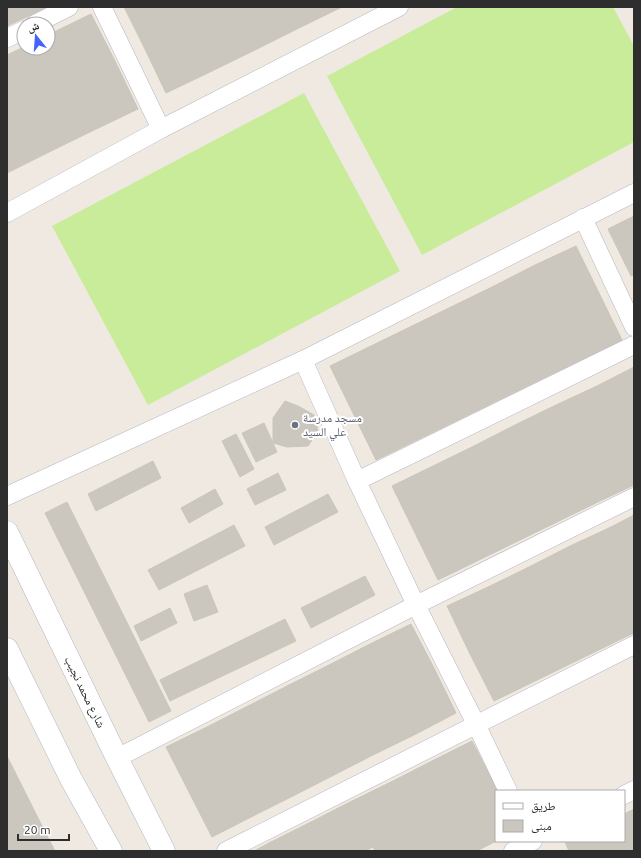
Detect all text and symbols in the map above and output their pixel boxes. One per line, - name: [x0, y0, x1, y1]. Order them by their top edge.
- north arrow: [16, 16, 56, 56]
- text: ش: [26, 19, 41, 36]
- place label: مسجد مدرسة علي السيد: [303, 411, 362, 442]
- marker: مسجد مدرسة علي السيد: [290, 420, 300, 430]
- street label: شارع محمد نجيب: [61, 654, 108, 731]
- legend: [495, 790, 625, 842]
- text: طريق: [531, 799, 556, 813]
- scale bar: [18, 816, 69, 842]
- text: مبنى: [531, 819, 552, 833]
- text: 20 m: [24, 823, 51, 836]

